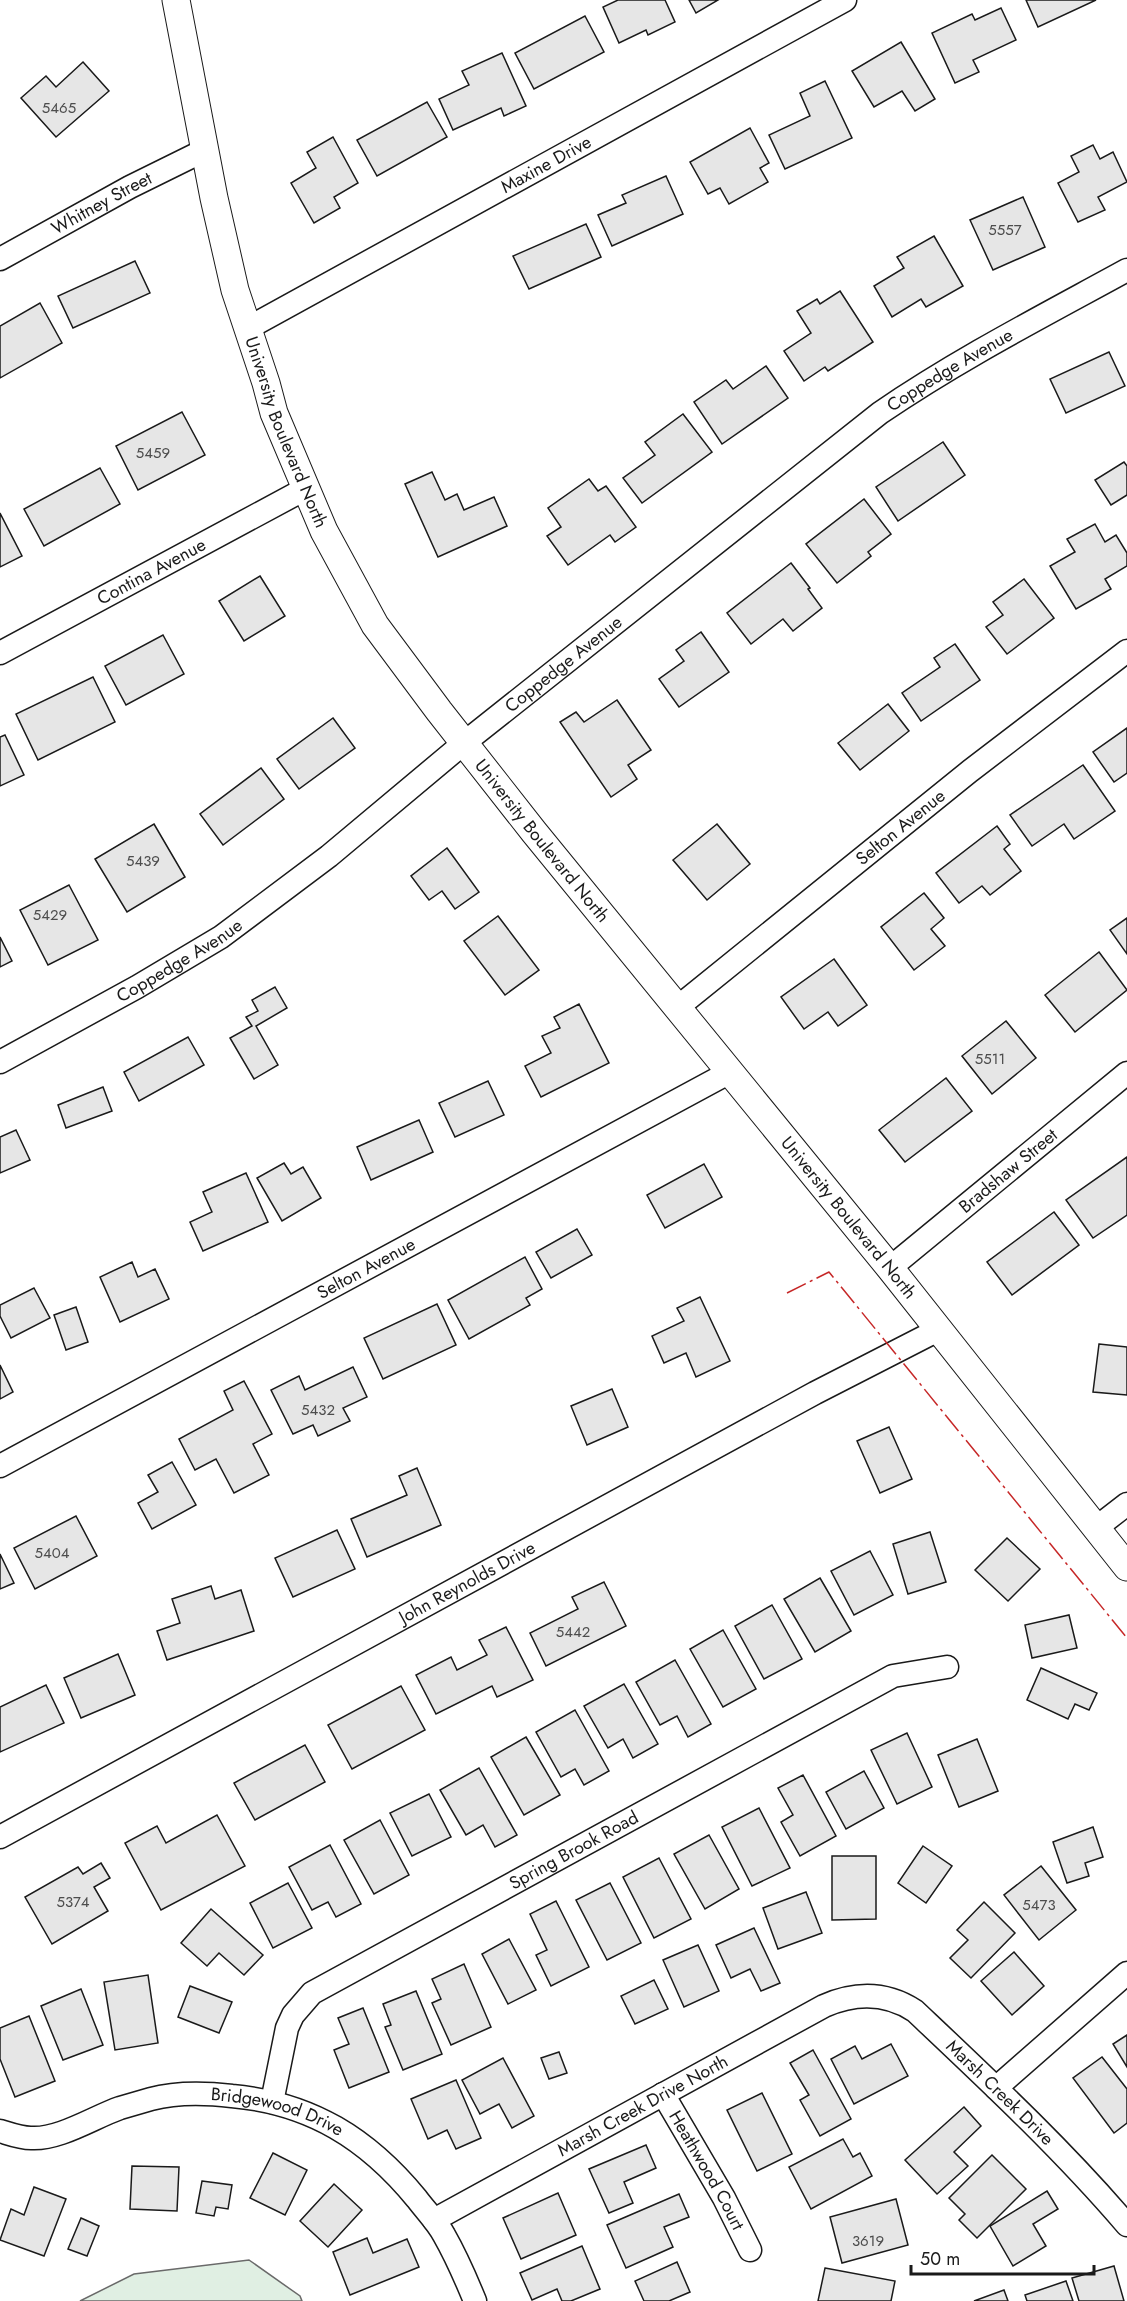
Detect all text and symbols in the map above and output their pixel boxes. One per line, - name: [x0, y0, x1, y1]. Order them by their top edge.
- house number: 5465: [42, 97, 76, 119]
- street label: Maxine Drive: [496, 129, 596, 200]
- street label: Whitney Street: [47, 165, 157, 241]
- house number: 5557: [988, 219, 1022, 241]
- street label: Coppedge Avenue: [881, 322, 1018, 418]
- street label: University Boulevard North: [238, 333, 334, 532]
- house number: 5459: [136, 442, 170, 464]
- street label: Contina Avenue: [92, 532, 211, 611]
- street label: Coppedge Avenue: [499, 609, 628, 719]
- street label: University Boulevard North: [468, 753, 616, 928]
- street label: Selton Avenue: [850, 783, 951, 871]
- house number: 5439: [126, 850, 160, 872]
- house number: 5429: [33, 904, 67, 926]
- street label: Coppedge Avenue: [112, 912, 248, 1009]
- house number: 5511: [975, 1048, 1005, 1070]
- street label: Bradshaw Street: [953, 1122, 1064, 1219]
- street label: University Boulevard North: [775, 1131, 923, 1305]
- street label: Selton Avenue: [312, 1231, 420, 1306]
- house number: 5432: [301, 1399, 335, 1421]
- street label: John Reynolds Drive: [392, 1535, 540, 1631]
- house number: 5404: [35, 1542, 70, 1564]
- house number: 5442: [556, 1621, 590, 1643]
- street label: Spring Brook Road: [504, 1804, 643, 1896]
- house number: 5374: [56, 1891, 90, 1913]
- house number: 5473: [1022, 1894, 1056, 1916]
- street label: Marsh Creek Drive: [940, 2034, 1060, 2151]
- street label: Marsh Creek Drive North: [553, 2048, 733, 2163]
- street label: Bridgewood Drive: [210, 2081, 349, 2142]
- street label: Heathwood Court: [662, 2106, 751, 2235]
- house number: 3619: [852, 2230, 884, 2252]
- scale bar: [911, 2238, 1094, 2276]
- text: 50 m: [920, 2246, 960, 2272]

